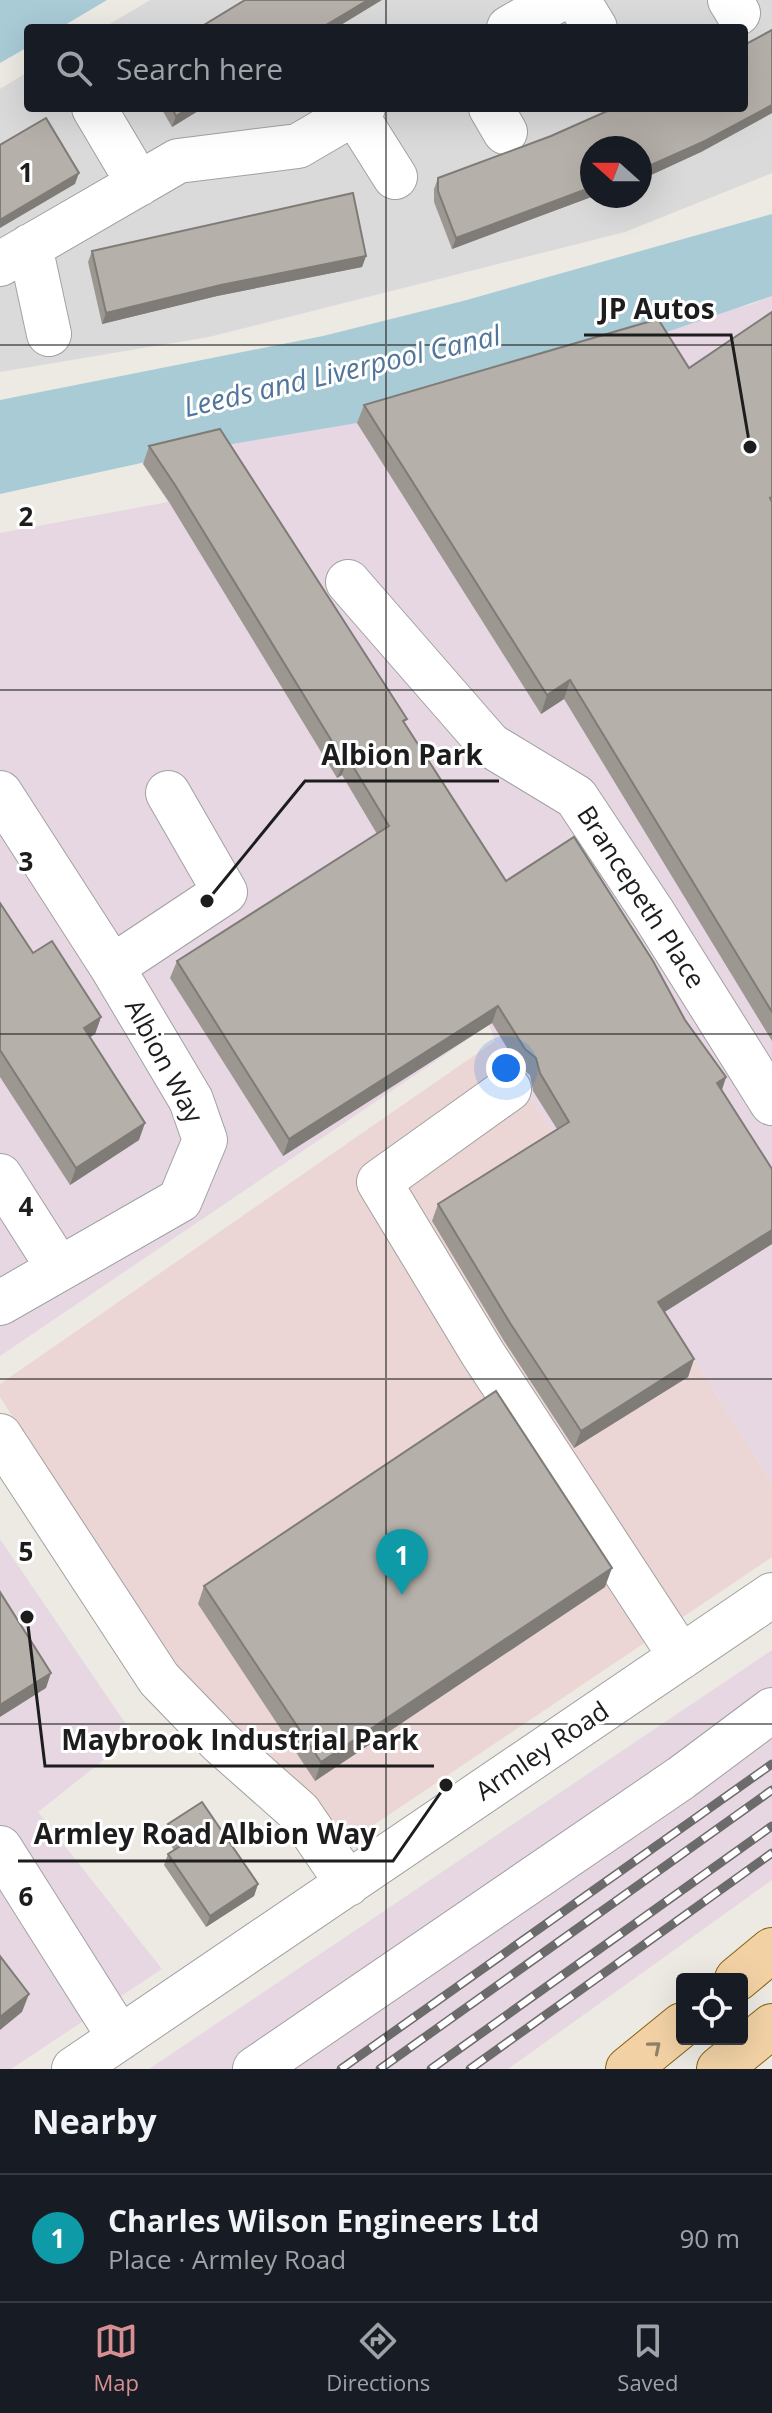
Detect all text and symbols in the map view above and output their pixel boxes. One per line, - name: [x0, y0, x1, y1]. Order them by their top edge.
- search box: [24, 24, 748, 112]
- icon: search: [52, 46, 96, 90]
- text: Search here: [116, 48, 283, 89]
- north arrow: [580, 136, 652, 208]
- text: 1: [19, 154, 33, 190]
- callout: JP Autos: [584, 283, 731, 335]
- text: JP Autos: [596, 289, 715, 327]
- water label: Leeds and Liverpool Canal: [180, 315, 505, 425]
- text: 2: [19, 498, 34, 534]
- callout: Albion Park: [305, 729, 499, 781]
- text: Albion Park: [321, 735, 483, 773]
- street label: Brancepeth Place: [569, 798, 714, 995]
- text: 3: [19, 843, 33, 879]
- street label: Albion Way: [117, 992, 213, 1130]
- your location: [486, 1048, 526, 1088]
- text: 4: [19, 1188, 34, 1224]
- pin: 1: [376, 1529, 428, 1595]
- text: 5: [19, 1533, 33, 1569]
- street label: Armley Road: [467, 1692, 615, 1808]
- callout: Maybrook Industrial Park: [45, 1714, 434, 1766]
- text: Maybrook Industrial Park: [61, 1720, 419, 1758]
- callout: Armley Road Albion Way: [18, 1809, 393, 1861]
- text: Armley Road Albion Way: [34, 1814, 376, 1852]
- text: 6: [19, 1878, 34, 1914]
- map controls: [676, 1973, 748, 2045]
- button: locate: [676, 1973, 748, 2045]
- one-way arrow: [646, 2042, 660, 2057]
- text: Nearby: [32, 2098, 157, 2144]
- text: Charles Wilson Engineers Ltd: [108, 2200, 540, 2241]
- text: 1: [51, 2220, 65, 2256]
- text: 90 m: [679, 2220, 740, 2256]
- text: Place · Armley Road: [108, 2241, 346, 2277]
- tab: Map: [94, 2319, 139, 2397]
- tab: Directions: [326, 2319, 430, 2397]
- tab: Saved: [617, 2319, 678, 2397]

